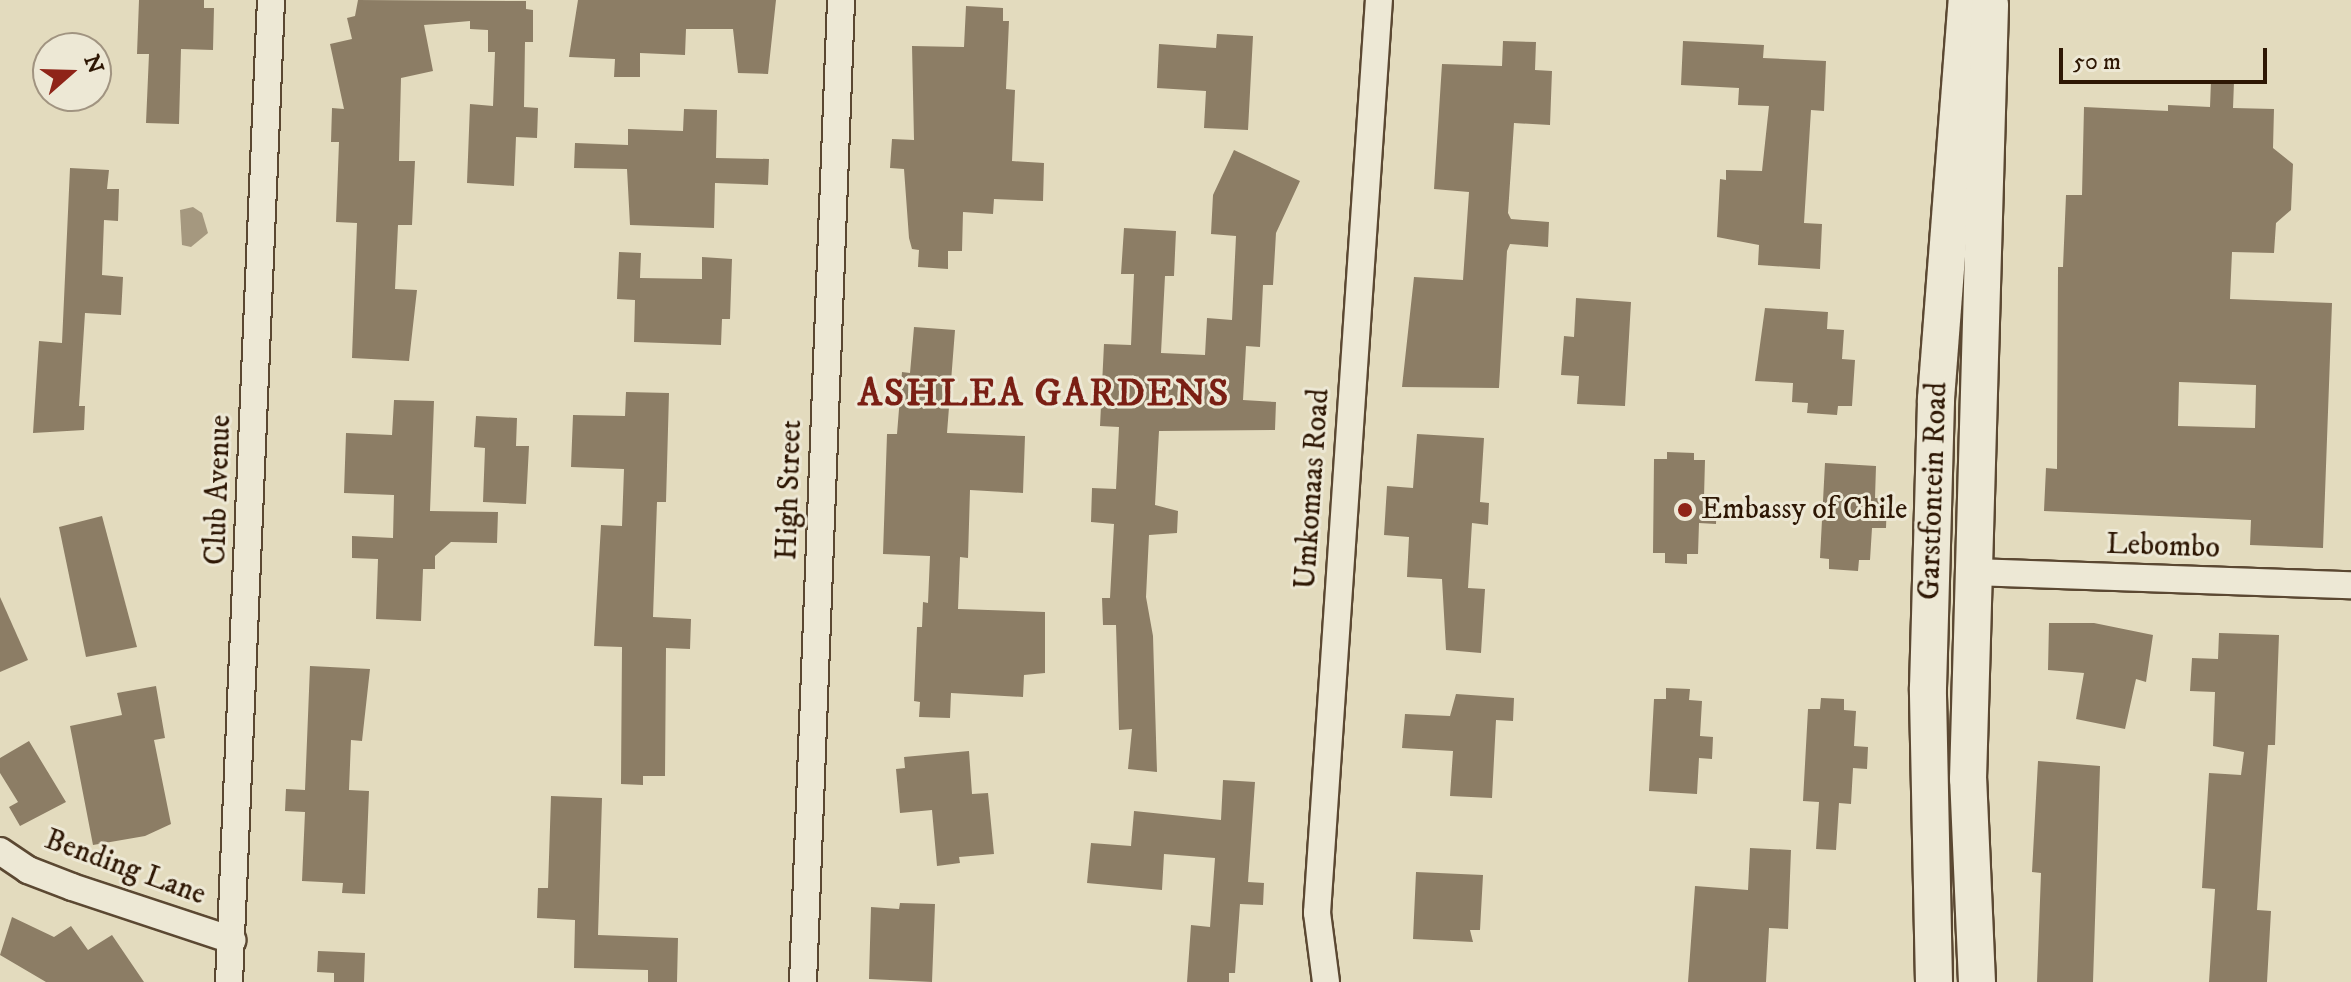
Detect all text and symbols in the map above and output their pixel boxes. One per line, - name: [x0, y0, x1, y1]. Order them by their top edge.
- north arrow: [32, 32, 112, 112]
- scale bar: [2063, 32, 2271, 82]
- text: 50 m: [2073, 47, 2121, 77]
- text: N: [77, 51, 109, 77]
- district label: ASHLEA GARDENS: [858, 372, 1230, 418]
- street label: Garstfontein Road: [1912, 381, 1956, 601]
- street label: Umkomaas Road: [1288, 388, 1338, 590]
- street label: Club Avenue: [198, 414, 240, 566]
- street label: High Street: [770, 419, 810, 561]
- place label: Embassy of Chile: [1701, 492, 1907, 528]
- marker: Embassy of Chile: [1676, 501, 1694, 519]
- street label: Lebombo: [2106, 527, 2220, 567]
- street label: Bending Lane: [40, 822, 210, 914]

